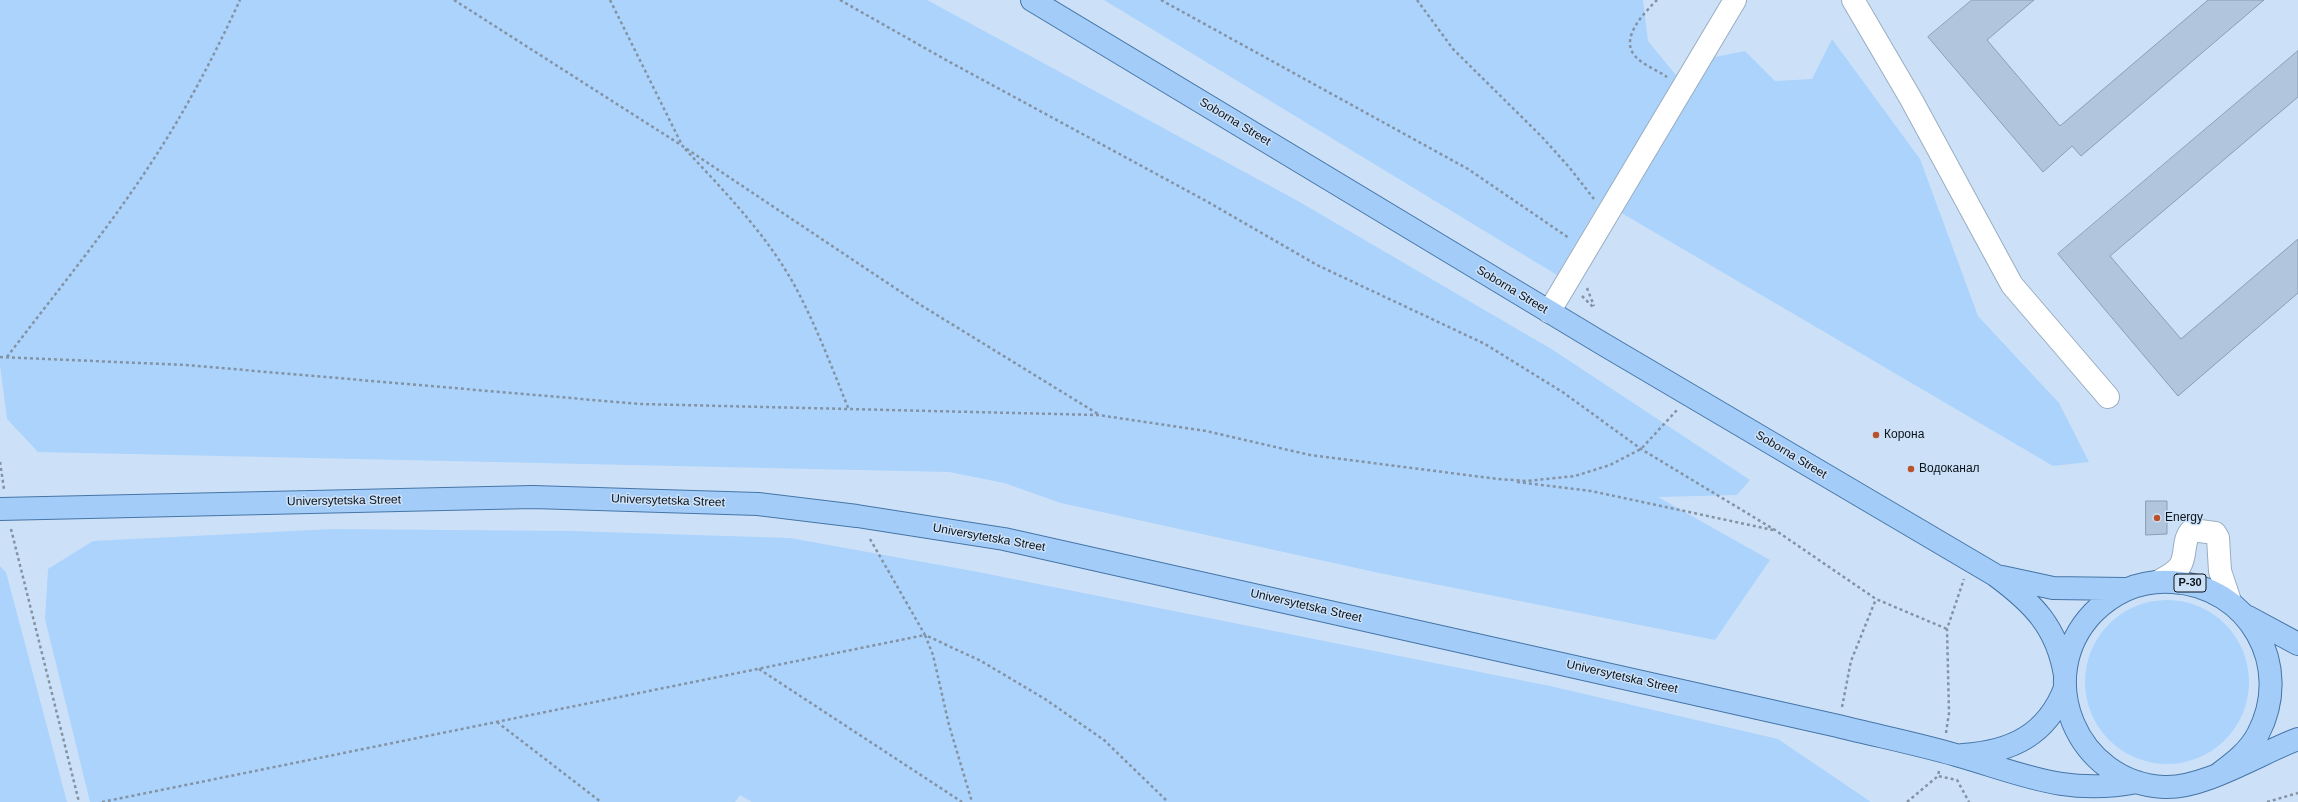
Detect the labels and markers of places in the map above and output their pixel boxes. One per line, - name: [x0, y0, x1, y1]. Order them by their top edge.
- place label: Корона: [1884, 428, 1924, 442]
- marker: Корона: [1871, 430, 1881, 440]
- place label: Водоканал: [1919, 462, 1980, 476]
- marker: Водоканал: [1906, 464, 1916, 474]
- place label: Energy: [2165, 511, 2203, 525]
- marker: Energy: [2152, 513, 2162, 523]

